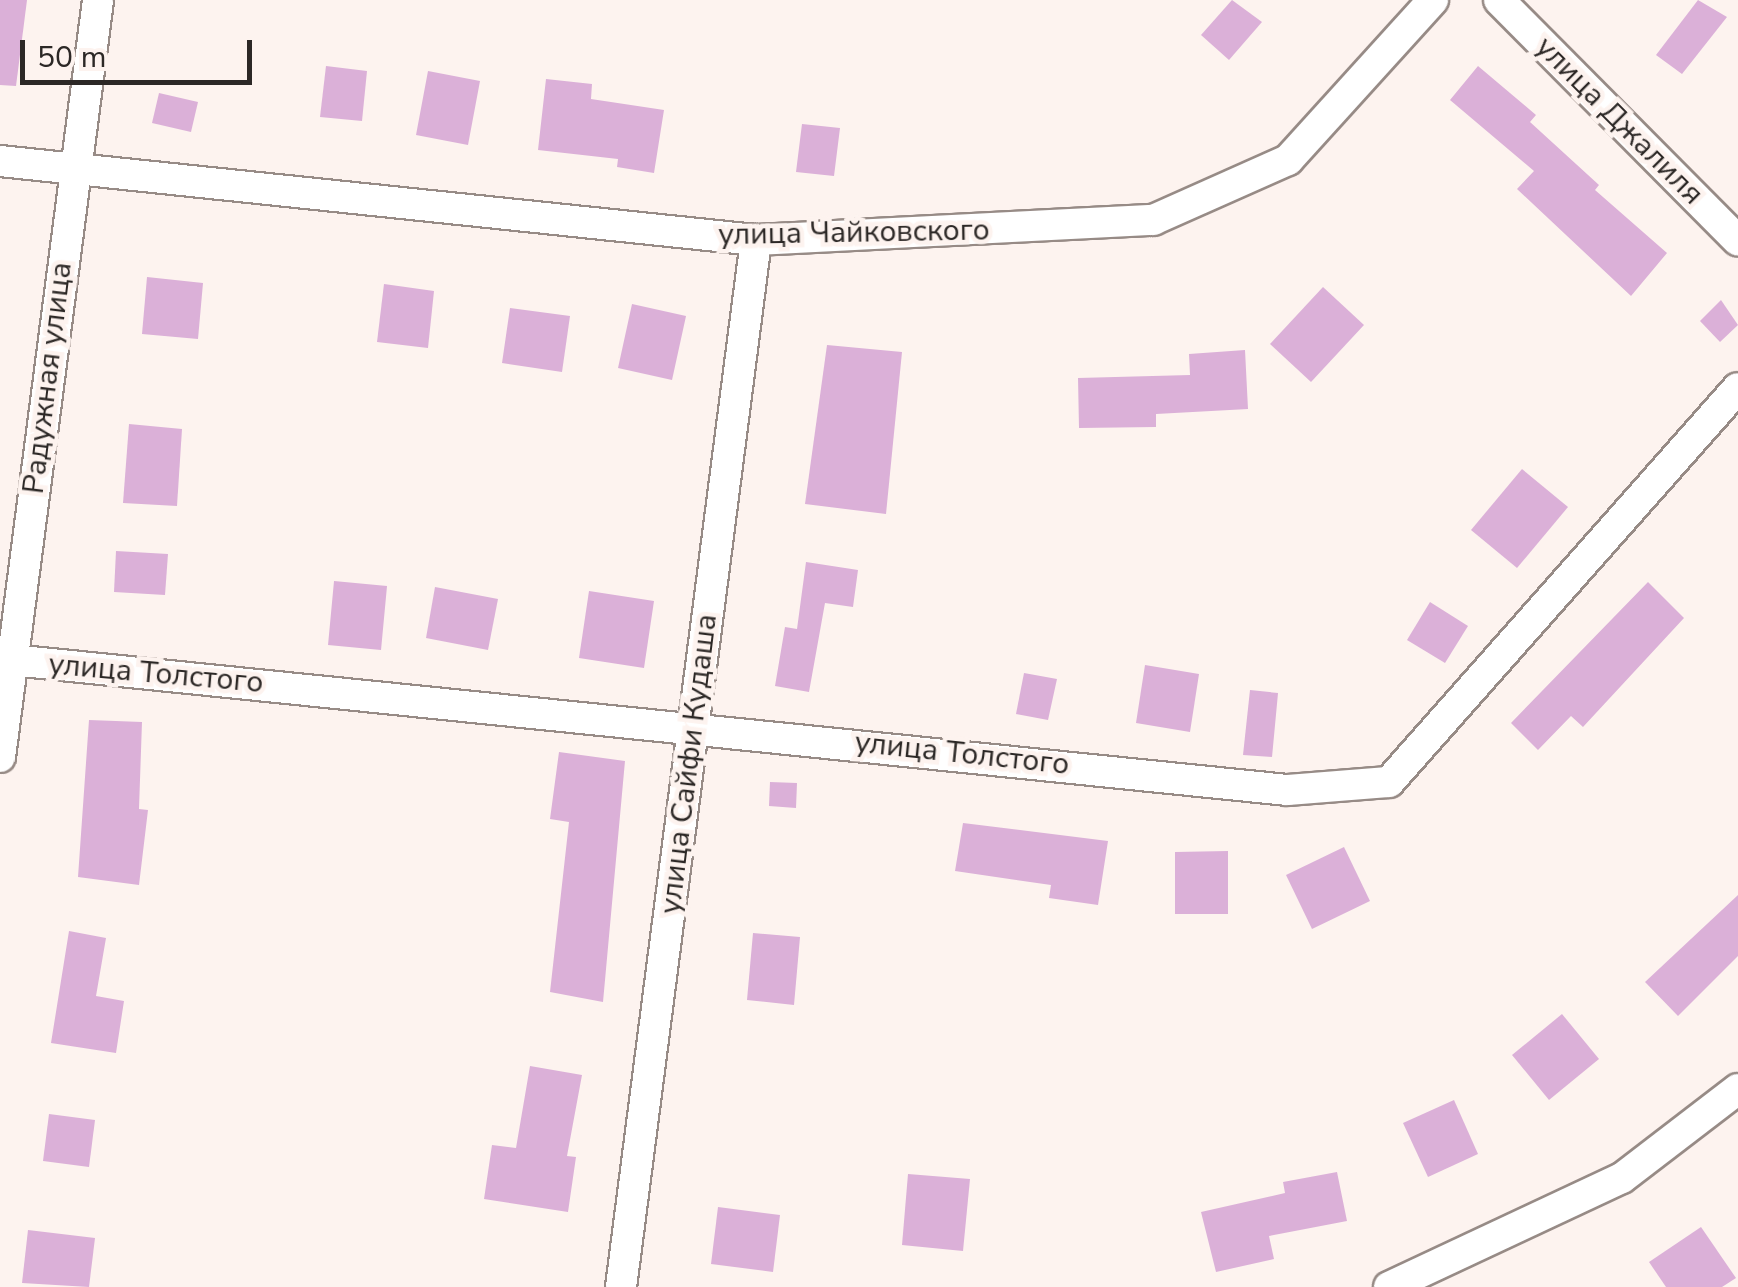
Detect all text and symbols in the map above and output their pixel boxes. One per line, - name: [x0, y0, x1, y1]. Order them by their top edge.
- scale bar: [25, 20, 258, 82]
- street label: улица Джалиля: [1528, 30, 1710, 212]
- text: 50 m: [37, 37, 106, 78]
- street label: улица Чайковского: [718, 213, 990, 253]
- street label: Радужная улица: [16, 260, 80, 496]
- street label: улица Сайфи Кудаша: [653, 612, 725, 916]
- street label: улица Толстого: [47, 647, 265, 701]
- street label: улица Толстого: [853, 725, 1071, 783]

